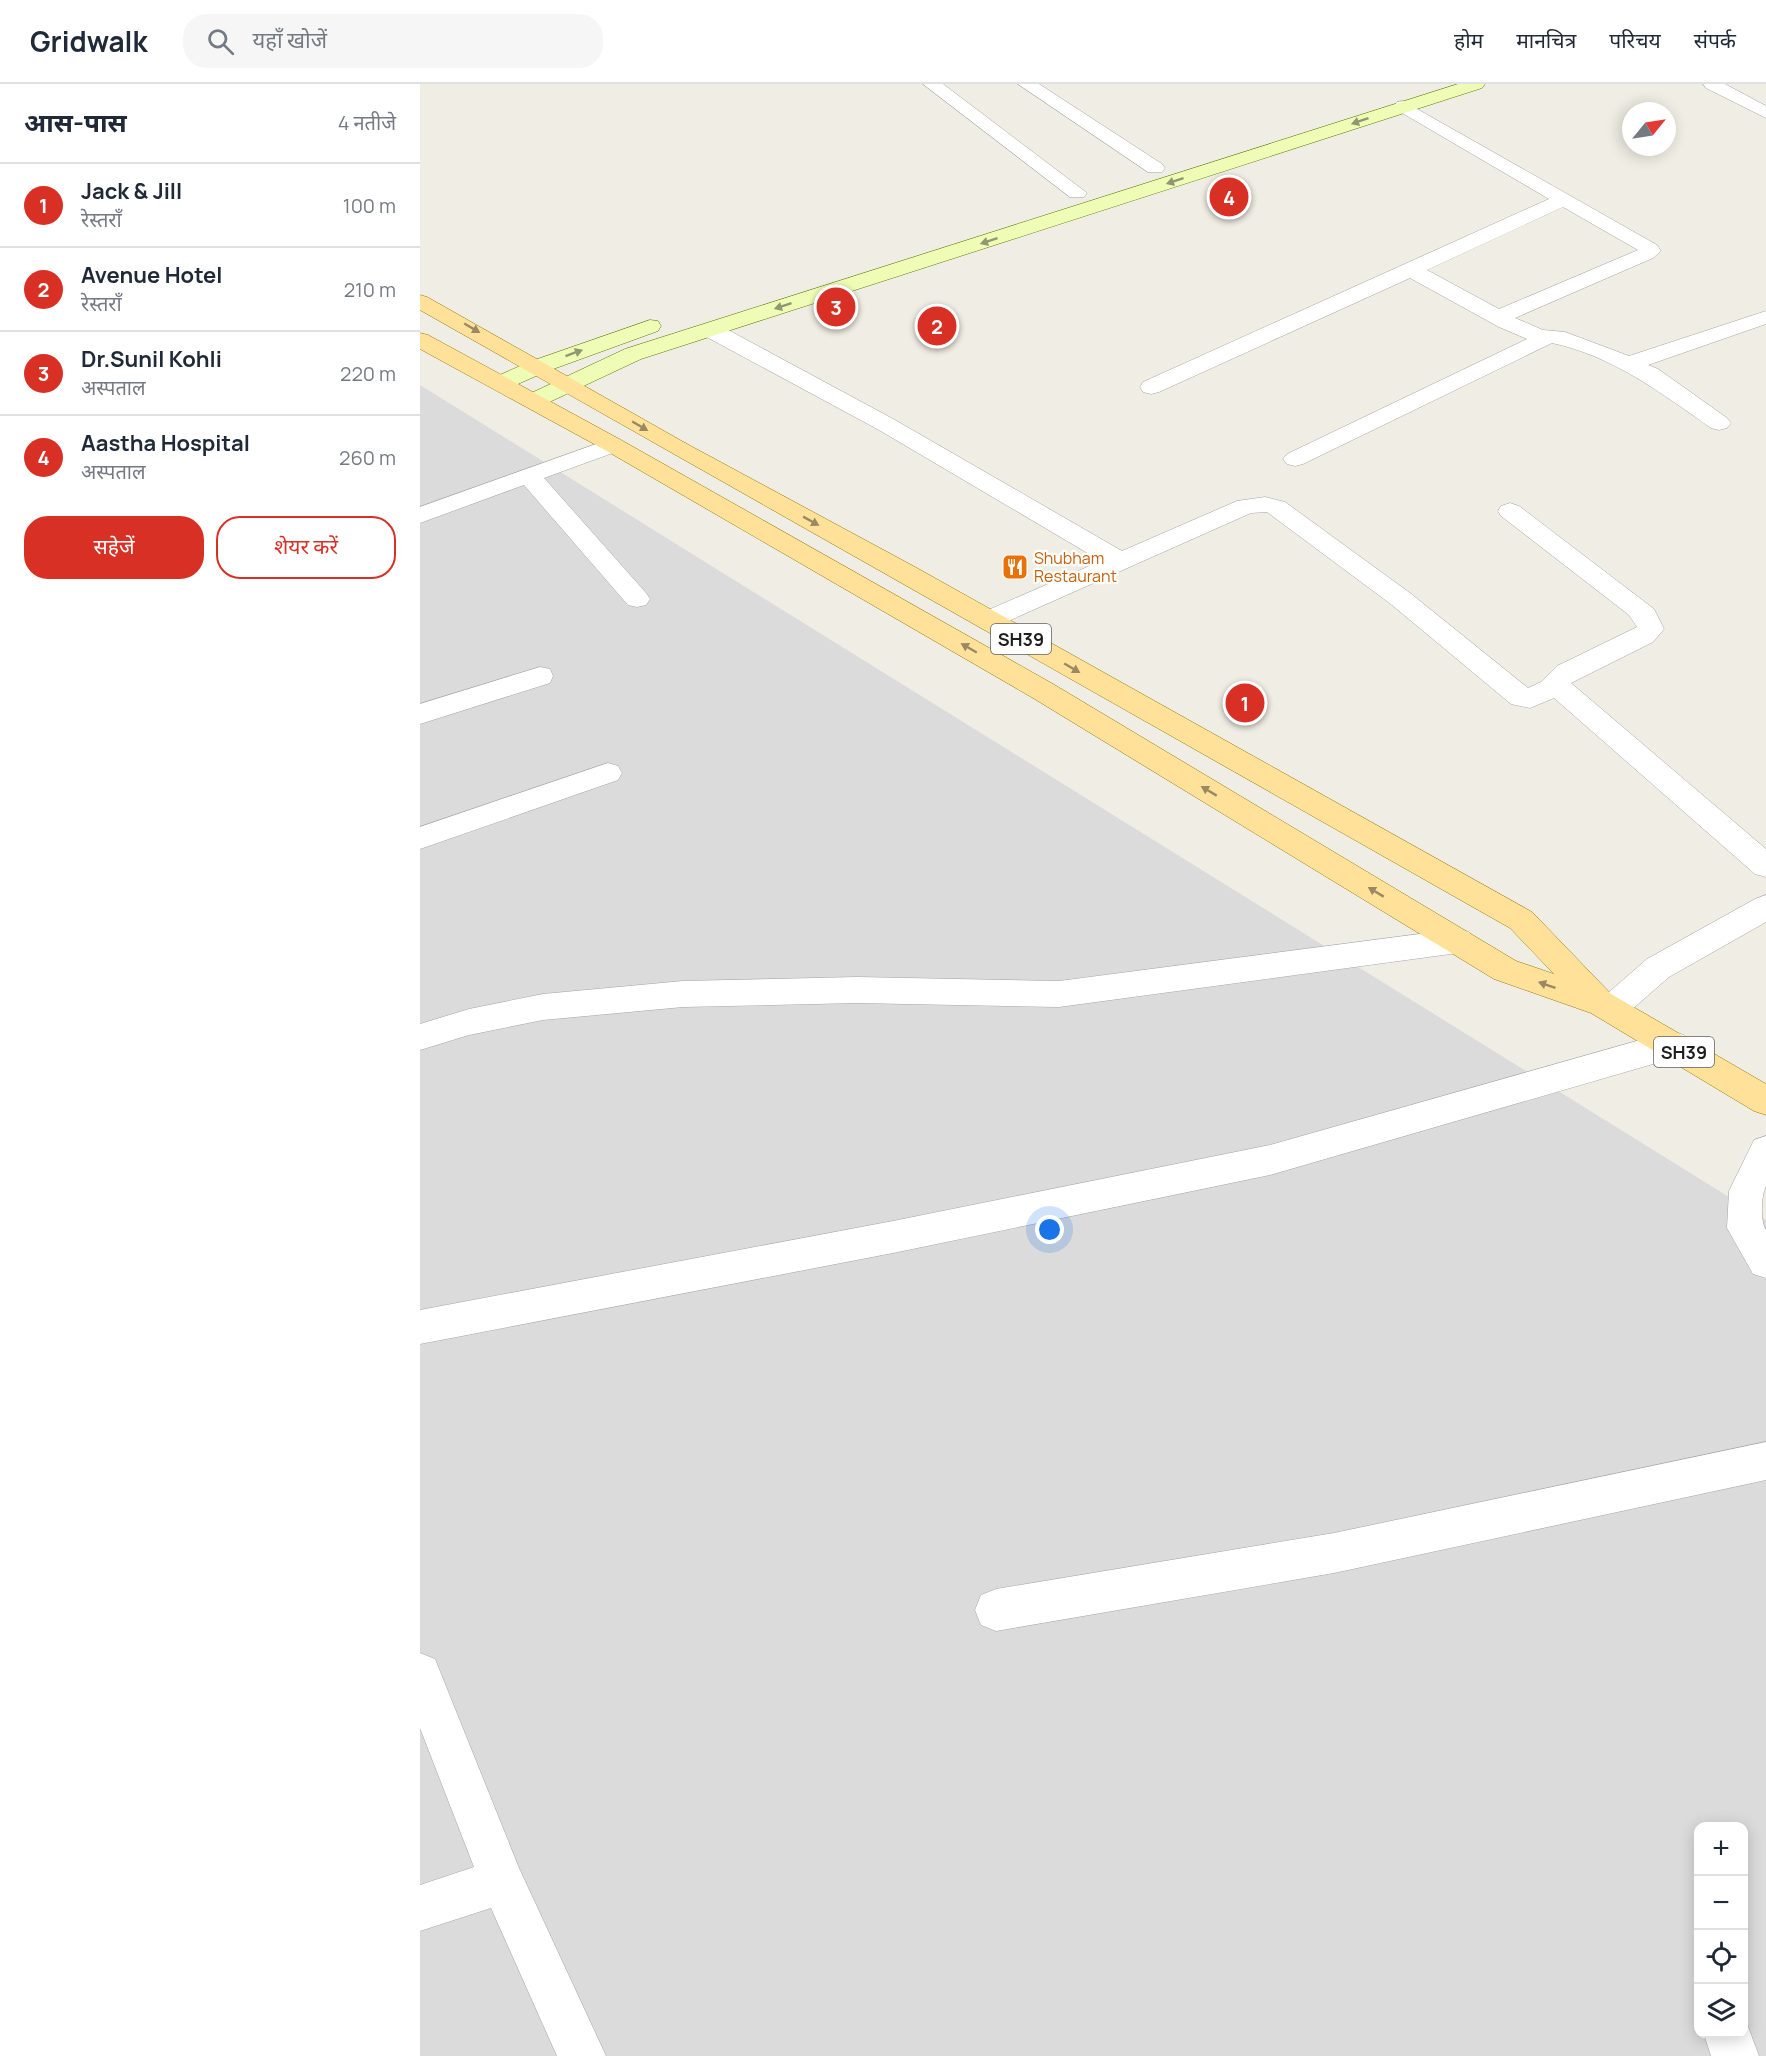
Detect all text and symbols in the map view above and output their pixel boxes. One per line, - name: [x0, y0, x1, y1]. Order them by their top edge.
- search box: [183, 14, 603, 68]
- text: Gridwalk: [30, 22, 147, 60]
- icon: search: [204, 25, 237, 58]
- text: यहाँ खोजें: [252, 25, 327, 55]
- text: होम: [1454, 26, 1483, 54]
- text: मानचित्र: [1516, 26, 1576, 54]
- text: परिचय: [1609, 26, 1661, 54]
- text: संपर्क: [1694, 26, 1736, 54]
- north arrow: [1622, 102, 1676, 156]
- text: आस-पास: [24, 104, 127, 140]
- text: 4 नतीजे: [338, 109, 396, 136]
- one-way arrow: [1351, 116, 1369, 126]
- pin: 4: [1210, 174, 1248, 220]
- text: Jack & Jill: [81, 176, 182, 206]
- one-way arrow: [1166, 177, 1184, 186]
- text: 1: [39, 192, 48, 219]
- text: 100 m: [343, 192, 396, 219]
- text: रेस्तराँ: [81, 206, 122, 233]
- one-way arrow: [980, 237, 998, 246]
- text: Avenue Hotel: [81, 260, 222, 290]
- text: 2: [38, 276, 49, 303]
- text: 210 m: [344, 276, 396, 303]
- pin: 3: [816, 284, 856, 330]
- text: रेस्तराँ: [81, 290, 122, 317]
- one-way arrow: [774, 302, 792, 312]
- pin: 2: [918, 304, 956, 348]
- one-way arrow: [463, 323, 480, 333]
- text: Dr.Sunil Kohli: [81, 344, 222, 374]
- one-way arrow: [565, 347, 583, 357]
- text: 3: [38, 360, 49, 387]
- text: 220 m: [340, 360, 396, 387]
- text: अस्पताल: [81, 374, 146, 401]
- one-way arrow: [632, 421, 648, 432]
- text: Aastha Hospital: [81, 428, 250, 458]
- text: 4: [37, 444, 50, 471]
- text: 260 m: [339, 444, 396, 471]
- text: अस्पताल: [81, 458, 146, 485]
- button: सहेजें: [24, 516, 204, 579]
- button: शेयर करें: [216, 516, 396, 579]
- one-way arrow: [802, 516, 819, 526]
- place label: Shubham Restaurant: [1034, 547, 1117, 587]
- restaurant icon: Shubham Restaurant: [1000, 552, 1030, 582]
- road number: SH39: [991, 624, 1051, 654]
- one-way arrow: [961, 643, 977, 654]
- one-way arrow: [1064, 662, 1080, 673]
- pin: 1: [1226, 680, 1264, 726]
- one-way arrow: [1201, 785, 1217, 796]
- one-way arrow: [1368, 886, 1384, 897]
- one-way arrow: [1537, 979, 1555, 989]
- road number: SH39: [1654, 1037, 1714, 1067]
- your location: [1035, 1215, 1064, 1244]
- map controls: [1694, 1822, 1748, 2038]
- button: +: [1694, 1822, 1748, 1876]
- button: −: [1694, 1876, 1748, 1930]
- button: locate: [1694, 1930, 1748, 1984]
- button: layers: [1694, 1984, 1748, 2038]

